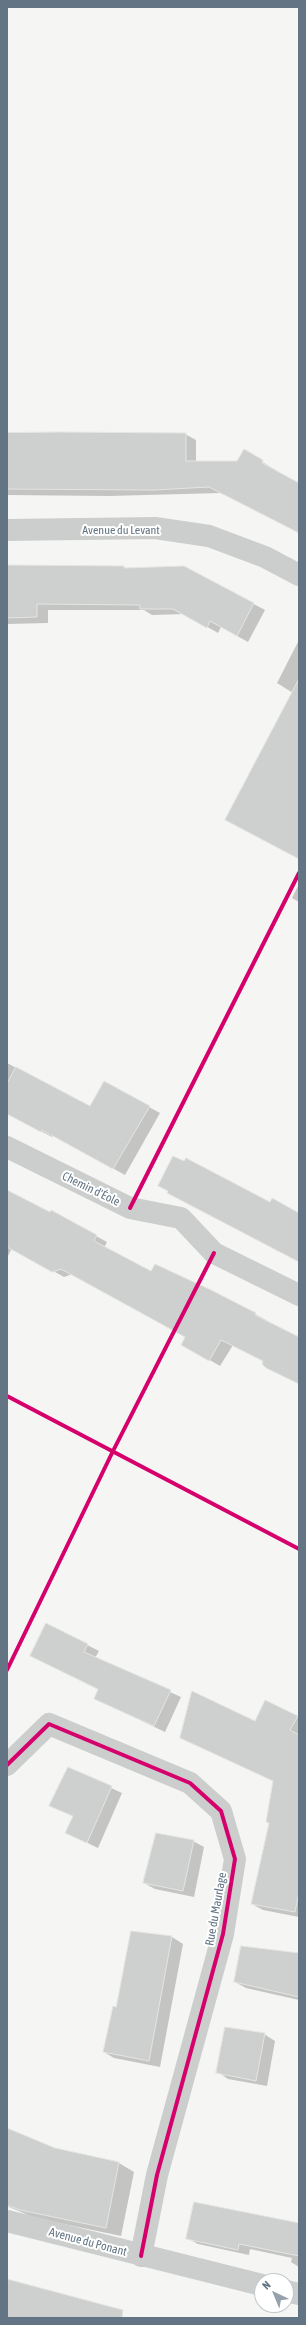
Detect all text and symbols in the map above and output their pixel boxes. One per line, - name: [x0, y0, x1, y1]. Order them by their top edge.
- street label: Avenue du Levant: [82, 523, 160, 537]
- street label: Chemin d'Éole: [60, 1169, 122, 1209]
- street label: Rue du Maurlage: [202, 1871, 230, 1947]
- street label: Avenue du Ponant: [47, 2225, 129, 2259]
- north arrow: [254, 2273, 294, 2313]
- text: N: [260, 2279, 273, 2292]

